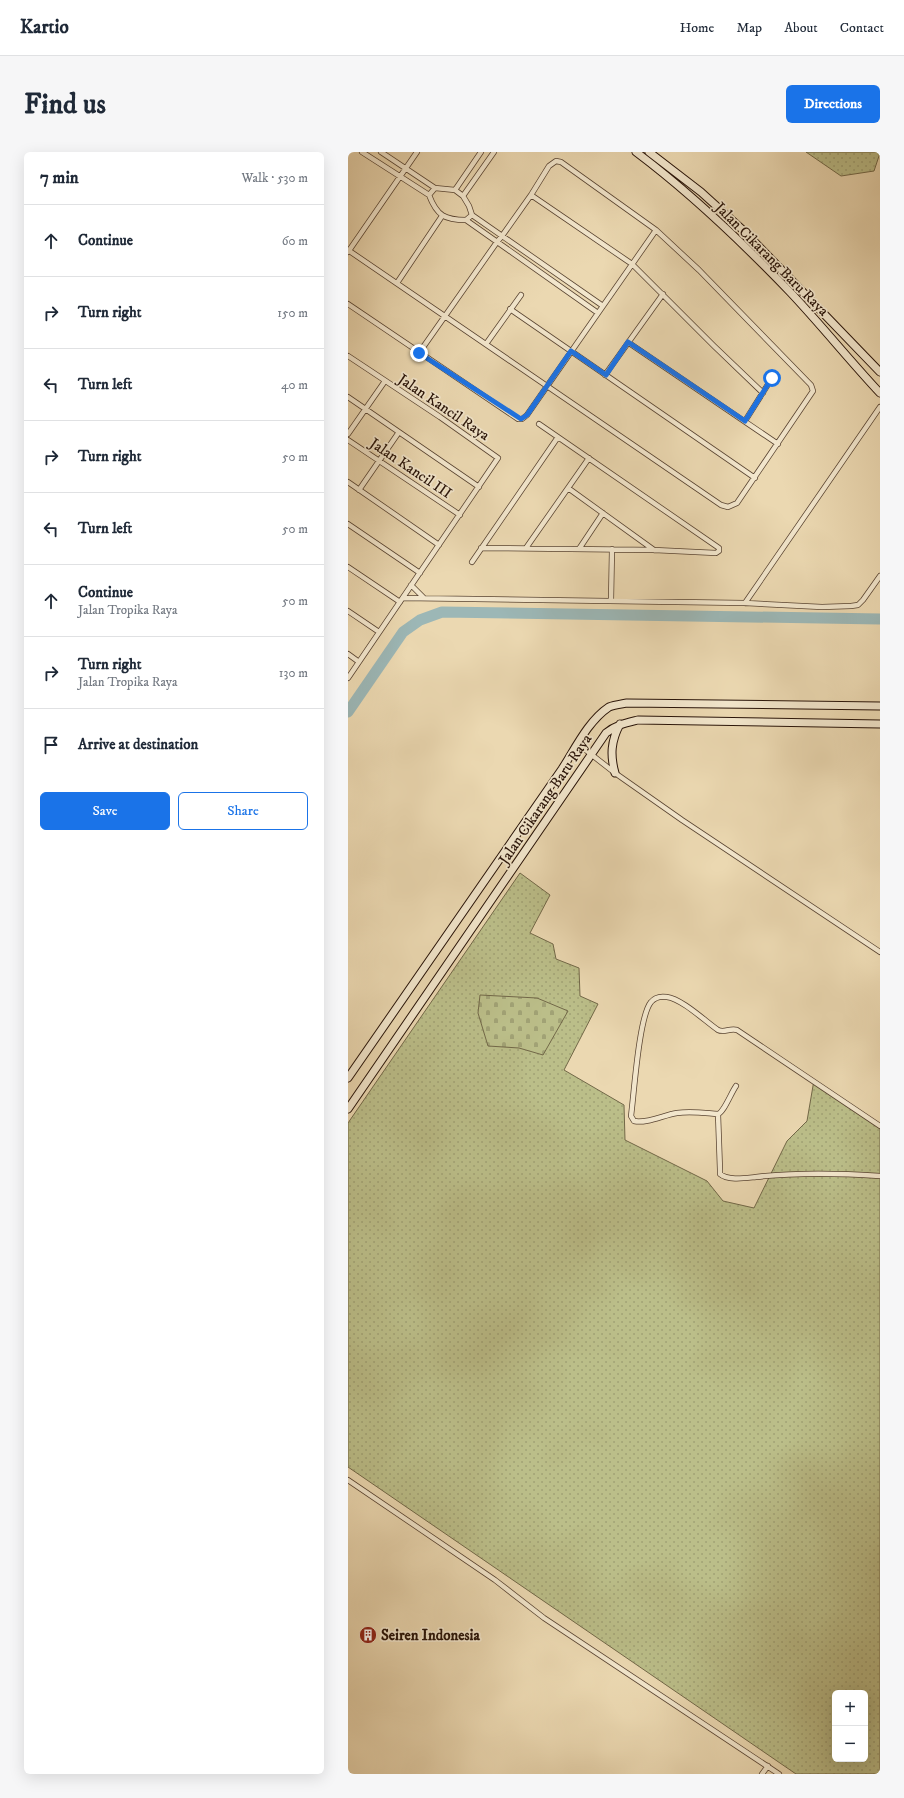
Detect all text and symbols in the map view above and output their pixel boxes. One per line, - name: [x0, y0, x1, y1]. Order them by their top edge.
- text: Kartio: [20, 16, 69, 39]
- text: Home: [680, 19, 714, 37]
- text: Map: [736, 19, 762, 37]
- text: About: [784, 19, 818, 37]
- text: Contact: [840, 19, 884, 37]
- button: Directions: [786, 85, 880, 123]
- text: Find us: [24, 87, 106, 122]
- text: 7 min: [40, 167, 79, 189]
- text: Walk · 530 m: [241, 170, 308, 186]
- street label: Jalan Cikarang Baru Raya: [709, 197, 833, 321]
- icon: ahead: [40, 230, 62, 252]
- text: Continue: [78, 231, 133, 250]
- text: 60 m: [282, 233, 308, 249]
- icon: right: [40, 302, 62, 324]
- text: Turn right: [78, 303, 141, 322]
- text: 150 m: [277, 305, 308, 321]
- route end: [410, 344, 428, 362]
- street label: Jalan Kancil Raya: [393, 369, 494, 445]
- route start: [763, 369, 781, 387]
- icon: left: [40, 374, 62, 396]
- text: Turn left: [78, 375, 132, 394]
- text: 40 m: [281, 377, 308, 393]
- street label: Jalan Kancil III: [364, 433, 456, 503]
- icon: right: [40, 446, 62, 468]
- text: Turn right: [78, 447, 141, 466]
- text: 50 m: [282, 449, 308, 465]
- icon: left: [40, 518, 62, 540]
- text: Turn left: [78, 519, 132, 538]
- text: 50 m: [282, 521, 308, 537]
- text: Continue: [78, 583, 133, 602]
- icon: ahead: [40, 590, 62, 612]
- text: 50 m: [282, 593, 308, 609]
- text: Jalan Tropika Raya: [78, 602, 178, 618]
- text: Turn right: [78, 655, 141, 674]
- icon: right: [40, 662, 62, 684]
- text: 130 m: [279, 665, 308, 681]
- text: Jalan Tropika Raya: [78, 674, 178, 690]
- street label: Jalan Cikarang Baru Raya: [493, 730, 597, 870]
- icon: arrive: [40, 734, 62, 756]
- text: Arrive at destination: [78, 735, 198, 754]
- button: Save: [40, 792, 170, 830]
- button: Share: [178, 792, 308, 830]
- building icon: Seiren Indonesia: [358, 1625, 378, 1645]
- place label: Seiren Indonesia: [381, 1626, 480, 1645]
- map controls: [832, 1690, 868, 1762]
- button: +: [832, 1690, 868, 1726]
- button: −: [832, 1726, 868, 1762]

